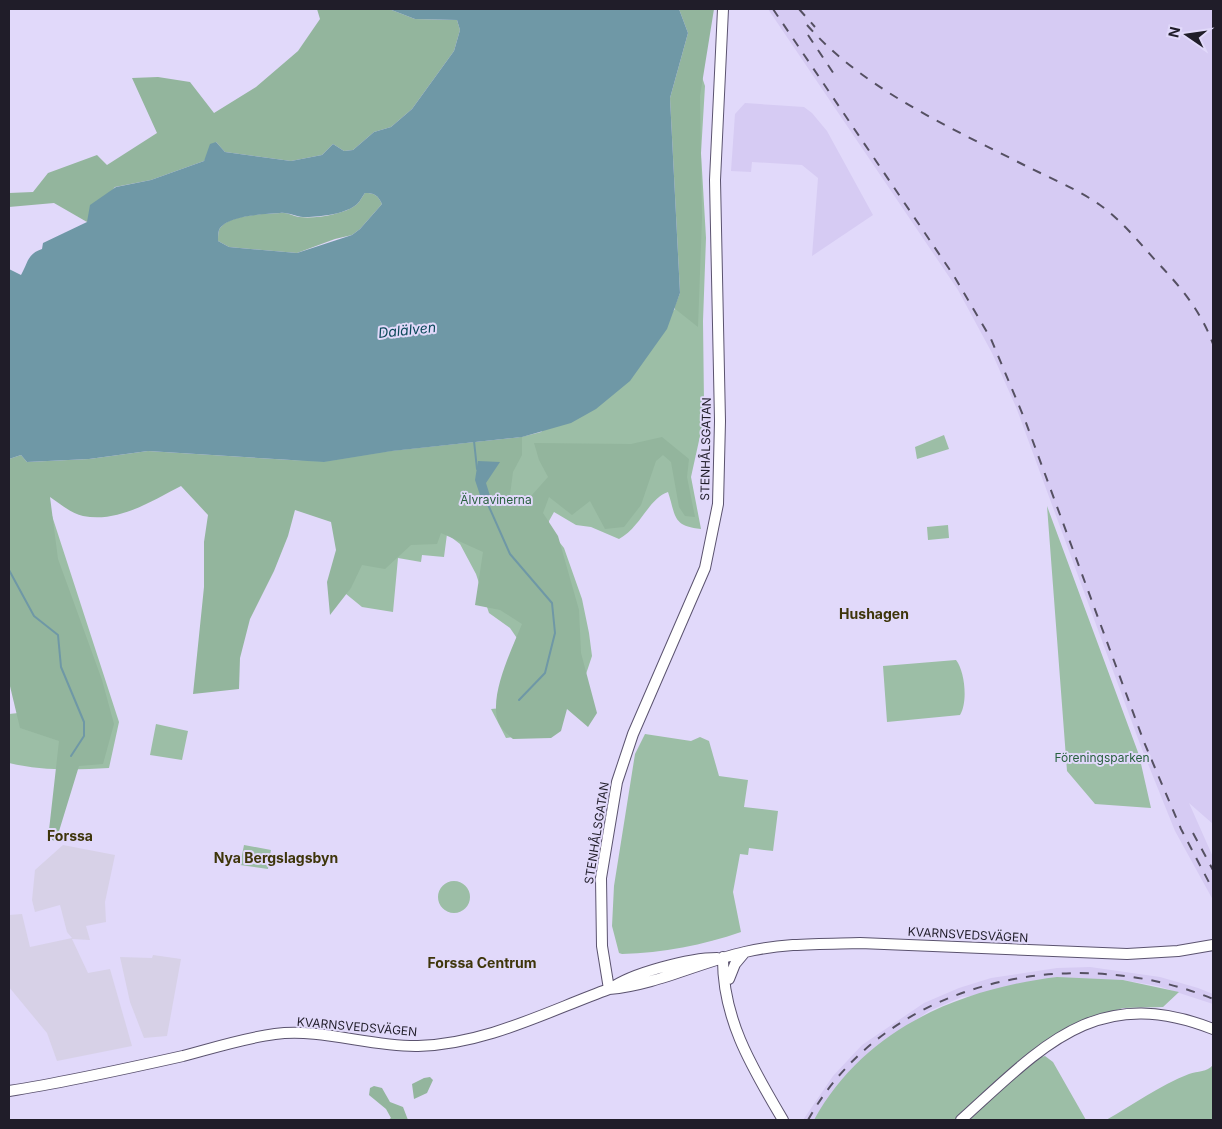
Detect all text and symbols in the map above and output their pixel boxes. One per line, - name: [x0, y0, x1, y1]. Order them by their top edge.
- north arrow: [1162, 10, 1212, 60]
- text: N: [1164, 25, 1183, 39]
- water label: Dalälven: [377, 318, 437, 341]
- street label: STENHÅLSGATAN: [697, 397, 714, 501]
- park label: Älvravinerna: [460, 492, 532, 507]
- district label: Hushagen: [839, 605, 909, 622]
- park label: Föreningsparken: [1054, 750, 1150, 765]
- street label: STENHÅLSGATAN: [581, 781, 612, 885]
- district label: Forssa: [47, 827, 93, 844]
- district label: Nya Bergslagsbyn: [214, 849, 338, 866]
- street label: KVARNSVEDSVÄGEN: [907, 924, 1029, 945]
- district label: Forssa Centrum: [428, 954, 536, 971]
- street label: KVARNSVEDSVÄGEN: [296, 1014, 418, 1039]

